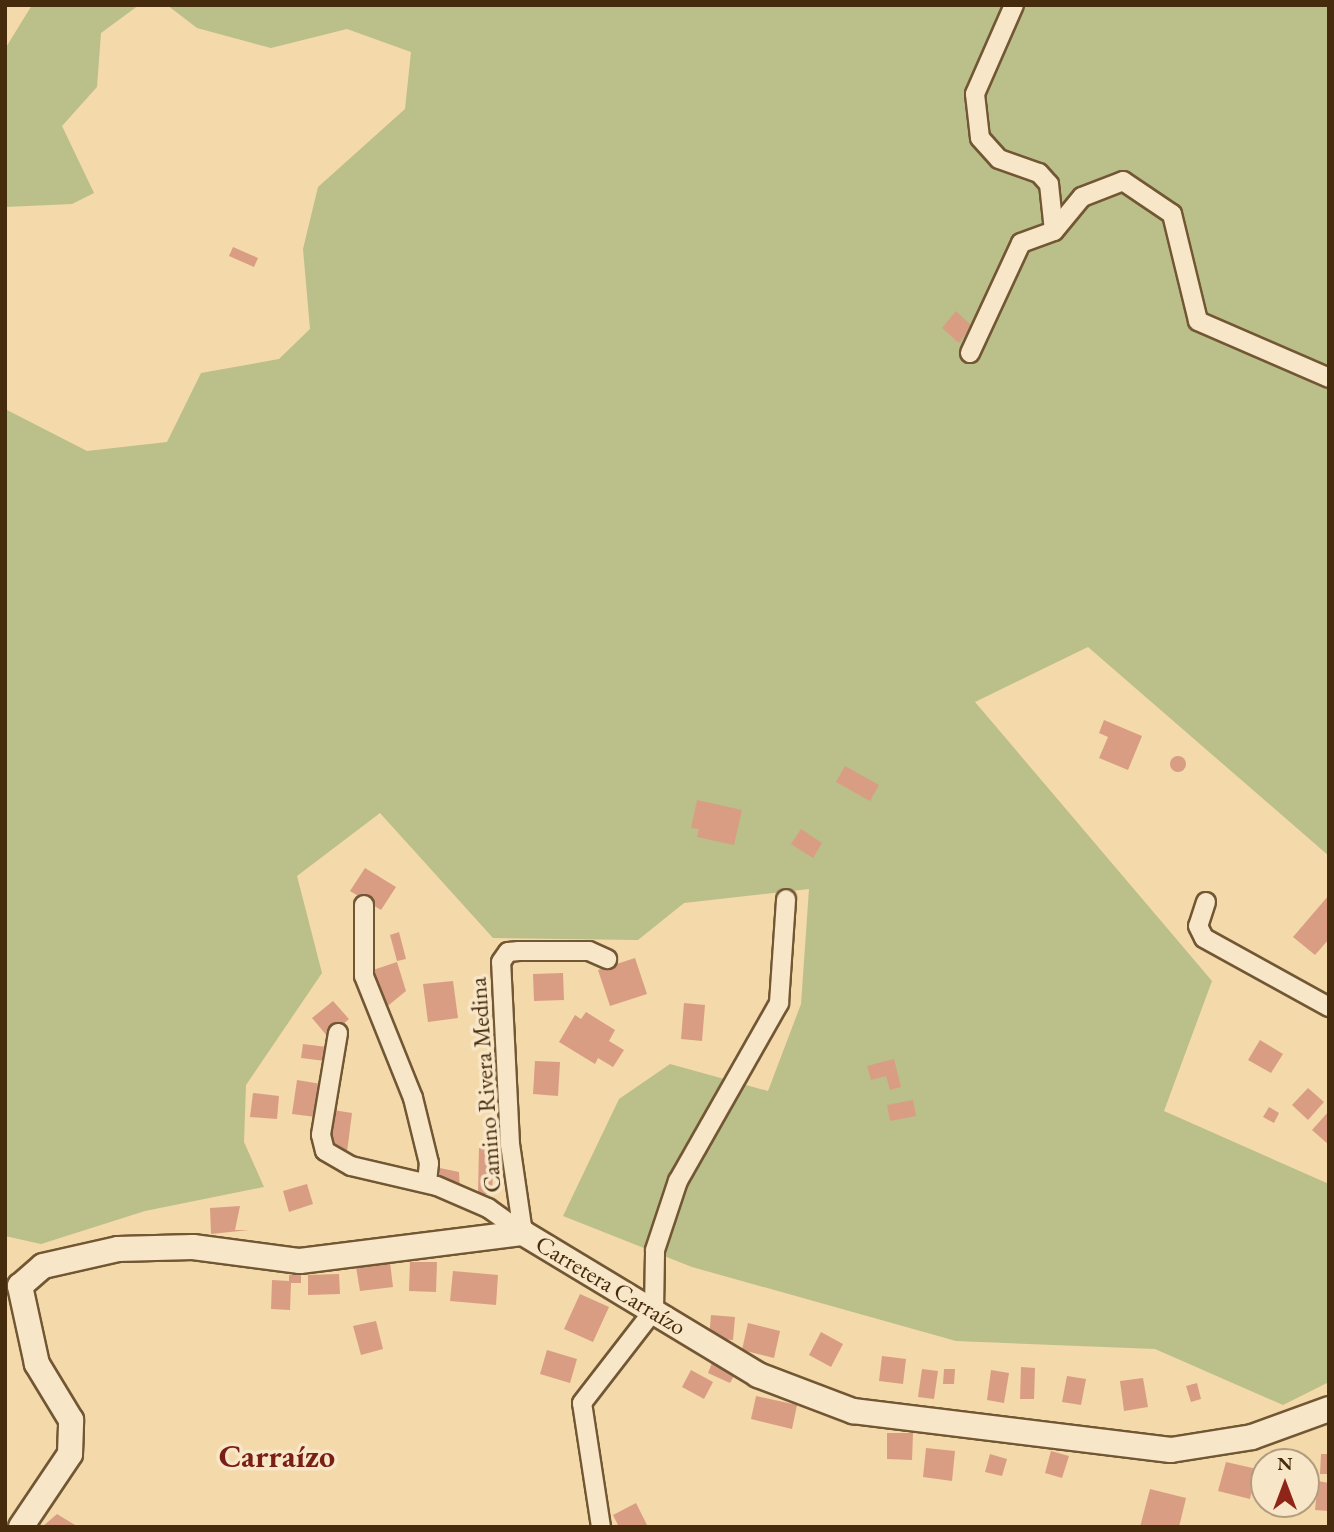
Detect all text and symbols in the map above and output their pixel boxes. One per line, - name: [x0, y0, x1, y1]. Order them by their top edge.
- street label: Camino Rivera Medina: [463, 976, 507, 1194]
- street label: Carretera Carraízo: [531, 1229, 691, 1341]
- district label: Carraízo: [219, 1437, 335, 1475]
- north arrow: [1250, 1448, 1320, 1518]
- text: N: [1277, 1451, 1293, 1476]

